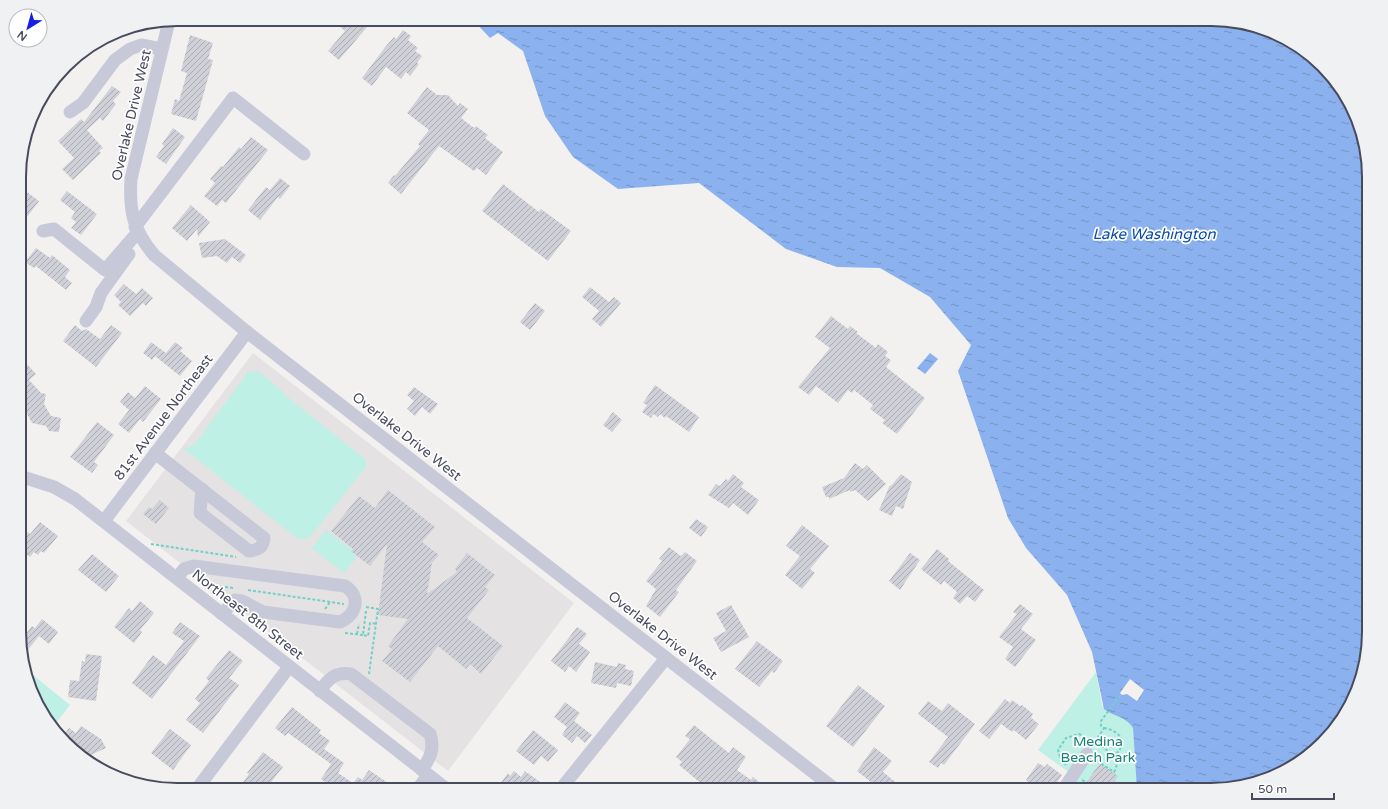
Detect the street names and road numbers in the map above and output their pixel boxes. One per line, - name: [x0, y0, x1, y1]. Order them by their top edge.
- street label: Overlake Drive West: [108, 47, 155, 182]
- street label: 81st Avenue Northeast: [110, 350, 217, 484]
- street label: Overlake Drive West: [349, 388, 465, 485]
- street label: Northeast 8th Street: [189, 566, 307, 664]
- street label: Overlake Drive West: [605, 587, 721, 684]

